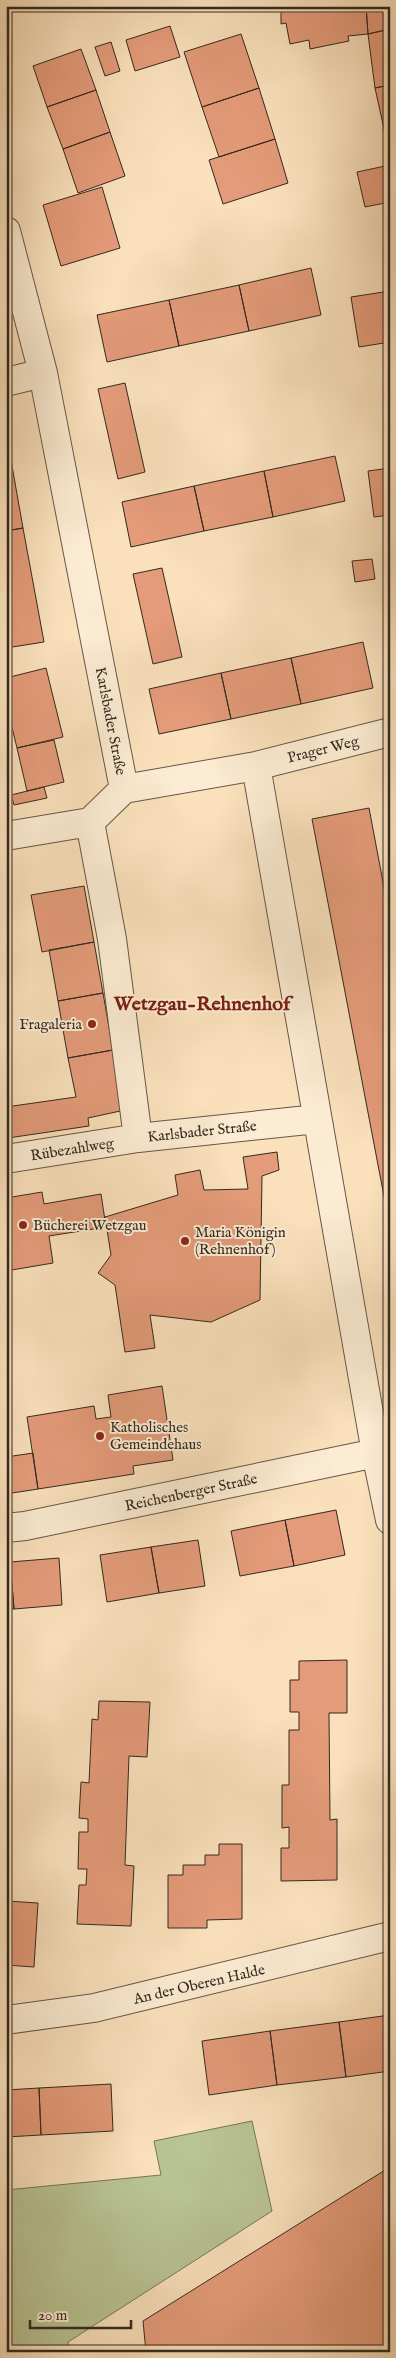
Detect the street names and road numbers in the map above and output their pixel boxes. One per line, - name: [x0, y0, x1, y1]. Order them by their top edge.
- street label: Karlsbader Straße: [91, 665, 130, 777]
- street label: Prager Weg: [285, 731, 362, 768]
- street label: Karlsbader Straße: [146, 1116, 258, 1147]
- street label: Rübezahlweg: [29, 1133, 116, 1165]
- street label: Reichenberger Straße: [123, 1469, 259, 1516]
- street label: An der Oberen Halde: [131, 1960, 267, 2009]

